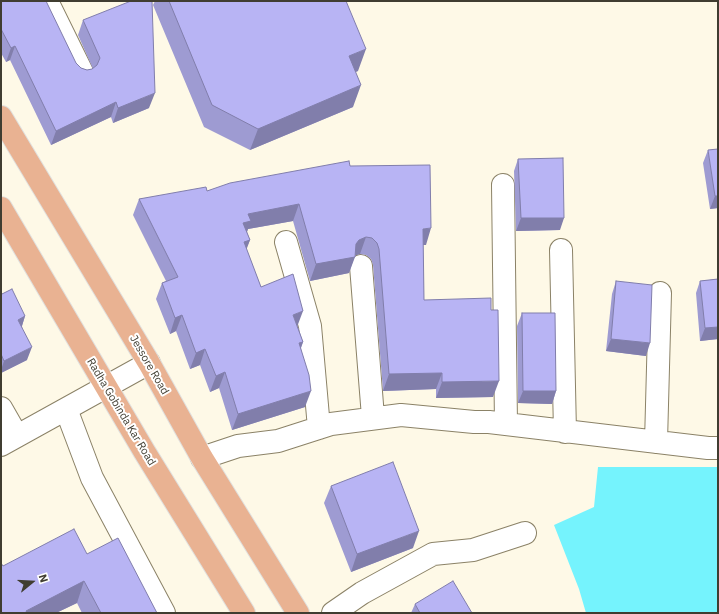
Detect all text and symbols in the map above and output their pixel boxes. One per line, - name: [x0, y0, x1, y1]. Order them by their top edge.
- street label: Jessore Road: [127, 333, 171, 397]
- street label: Radha Gobinda Kar Road: [84, 356, 158, 468]
- north arrow: [12, 562, 52, 602]
- text: N: [36, 572, 51, 584]

